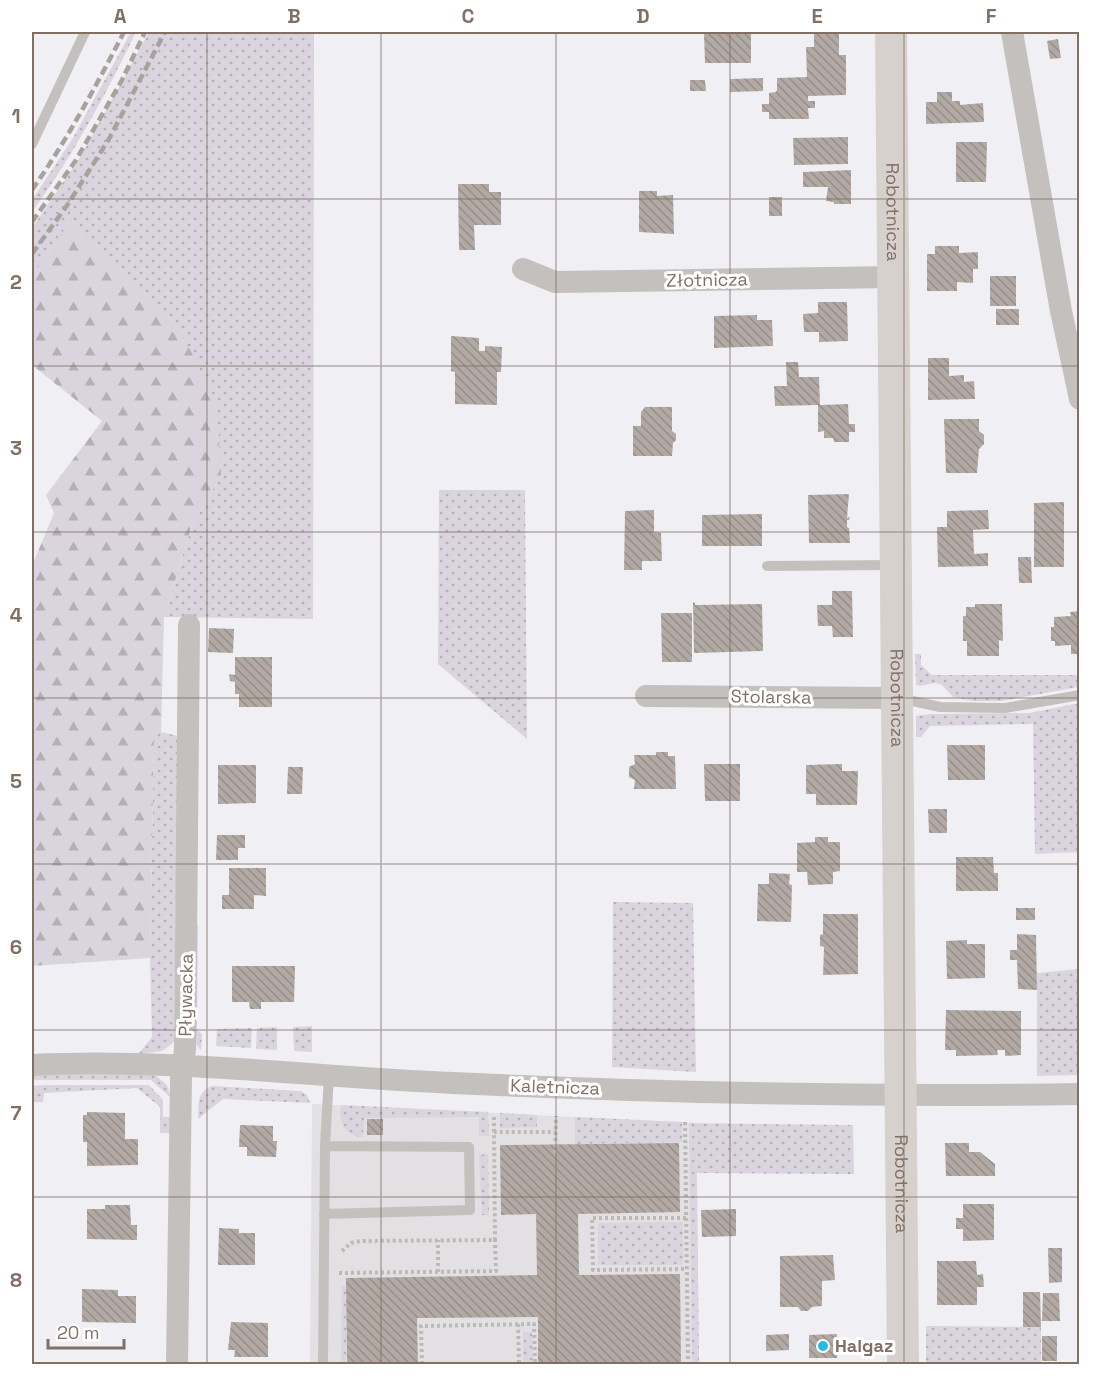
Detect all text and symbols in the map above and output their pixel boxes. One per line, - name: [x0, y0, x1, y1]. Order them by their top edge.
- text: A: [114, 3, 127, 29]
- text: B: [287, 3, 301, 29]
- text: C: [462, 3, 475, 29]
- text: D: [636, 3, 650, 29]
- text: E: [811, 3, 823, 29]
- text: F: [986, 3, 997, 29]
- text: 1: [11, 103, 21, 129]
- street label: Robotnicza: [881, 163, 905, 261]
- street label: Złotnicza: [666, 267, 748, 292]
- text: 2: [10, 269, 22, 295]
- text: 3: [10, 435, 22, 461]
- text: 4: [10, 602, 23, 628]
- street label: Robotnicza: [886, 648, 909, 747]
- street label: Stolarska: [730, 684, 812, 709]
- text: 5: [10, 768, 22, 794]
- text: 6: [10, 934, 22, 960]
- street label: Pływacka: [173, 953, 198, 1037]
- street label: Kaletnicza: [510, 1073, 600, 1100]
- text: 7: [10, 1100, 22, 1126]
- street label: Robotnicza: [890, 1134, 914, 1233]
- text: 8: [10, 1267, 22, 1293]
- scale bar: [48, 1312, 124, 1350]
- text: 20 m: [57, 1321, 100, 1344]
- place label: Halgaz: [835, 1334, 893, 1357]
- marker: Halgaz: [816, 1339, 830, 1353]

